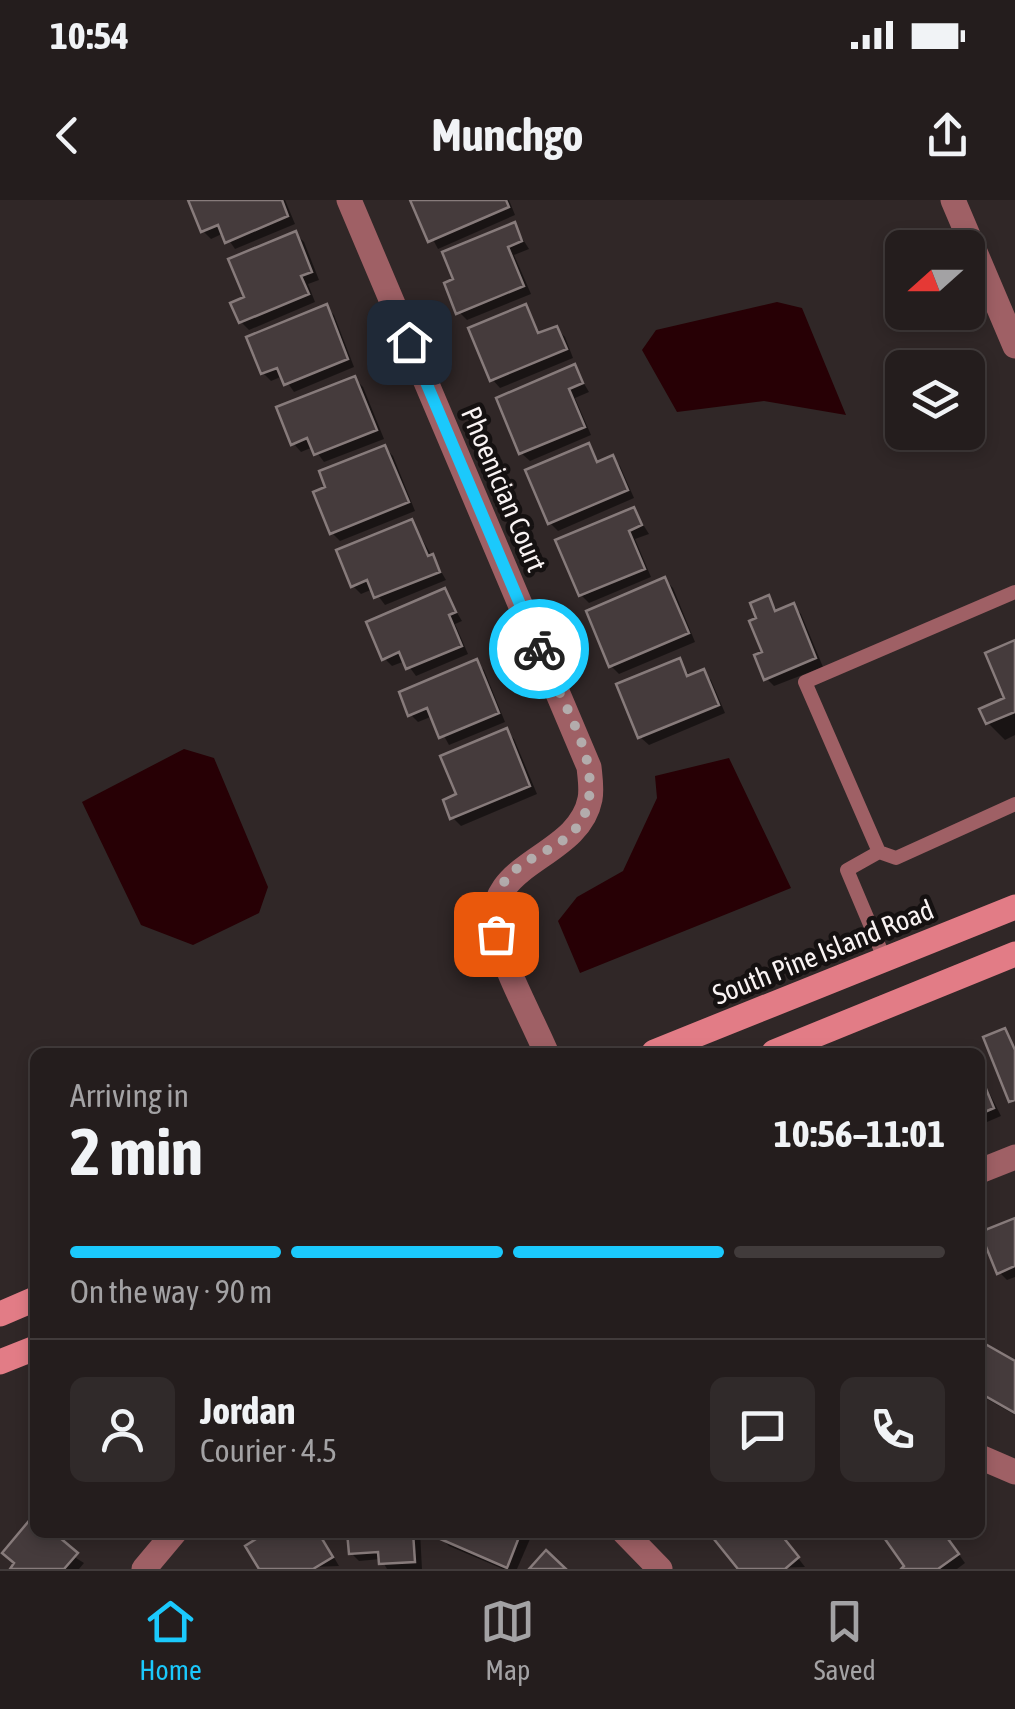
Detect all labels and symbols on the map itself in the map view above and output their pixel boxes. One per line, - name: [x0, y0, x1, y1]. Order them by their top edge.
- north arrow: [885, 230, 985, 330]
- pin: [367, 300, 452, 385]
- street label: Phoenician Court: [455, 402, 553, 576]
- courier: [489, 599, 589, 699]
- pin: [454, 892, 539, 977]
- street label: South Pine Island Road: [708, 893, 938, 1011]

